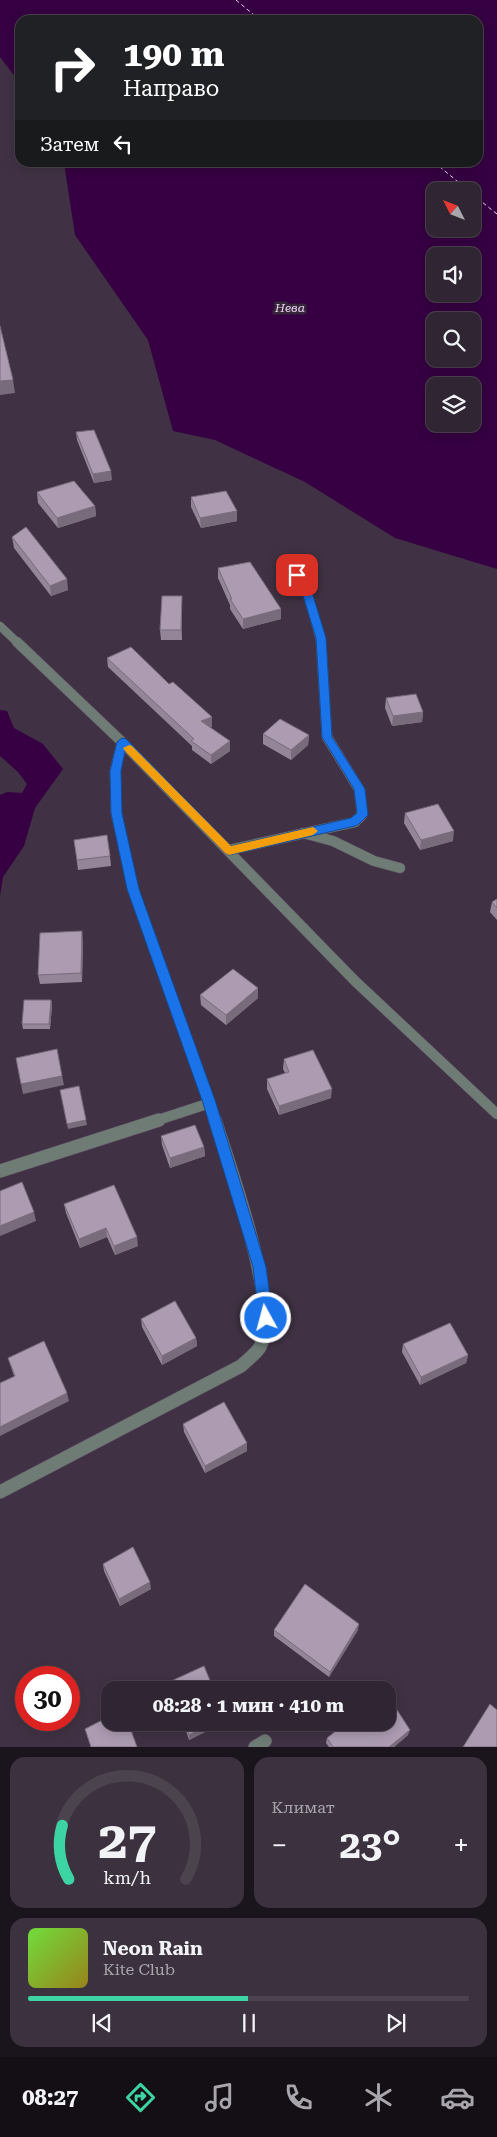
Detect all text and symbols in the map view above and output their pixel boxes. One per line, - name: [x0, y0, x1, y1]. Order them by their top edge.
- text: 190 m: [123, 34, 224, 75]
- icon: right: [40, 35, 105, 100]
- text: Направо: [123, 76, 219, 101]
- icon: left: [109, 130, 137, 158]
- text: Затем: [40, 133, 99, 156]
- north arrow: [426, 182, 481, 238]
- map controls: [426, 182, 481, 432]
- button: sound: [426, 247, 481, 302]
- water label: Нева: [274, 301, 305, 315]
- button: search: [426, 312, 481, 367]
- button: layers: [426, 377, 481, 432]
- pin: [276, 554, 318, 596]
- icon: arrive: [283, 561, 311, 589]
- position arrow: [239, 1291, 291, 1343]
- speed limit sign: 30: [15, 1666, 80, 1731]
- text: 08:28 · 1 мин · 410 m: [153, 1694, 344, 1717]
- text: Климат: [272, 1798, 335, 1817]
- text: 27: [98, 1810, 156, 1871]
- text: 23°: [340, 1823, 401, 1867]
- text: −: [272, 1829, 287, 1862]
- text: +: [453, 1829, 469, 1862]
- text: km/h: [103, 1867, 151, 1888]
- text: Neon Rain: [103, 1937, 203, 1960]
- text: Kite Club: [103, 1960, 175, 1979]
- icon: previous: [88, 2009, 116, 2037]
- icon: pause: [235, 2009, 263, 2037]
- icon: next: [382, 2009, 410, 2037]
- icon: directions: [123, 2080, 158, 2115]
- icon: music: [202, 2080, 237, 2115]
- icon: phone: [281, 2080, 316, 2115]
- icon: climate: [361, 2080, 396, 2115]
- icon: car: [440, 2080, 475, 2115]
- text: 08:27: [22, 2085, 78, 2110]

